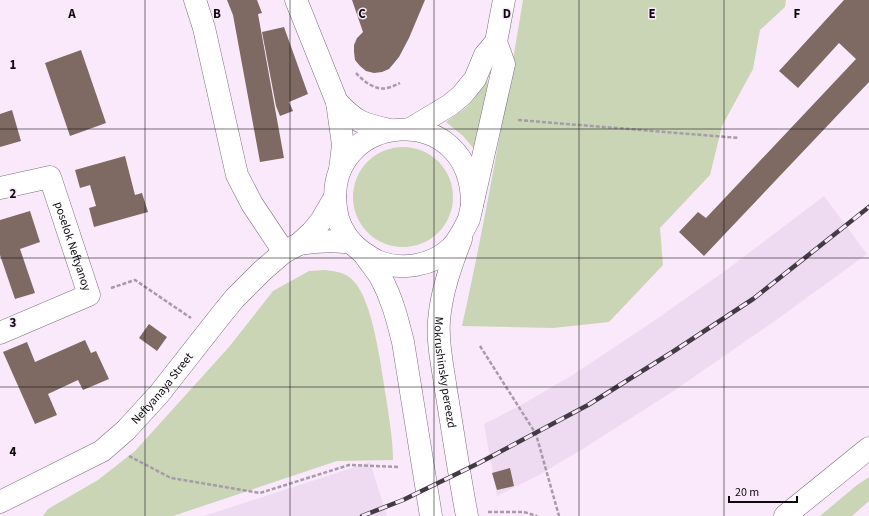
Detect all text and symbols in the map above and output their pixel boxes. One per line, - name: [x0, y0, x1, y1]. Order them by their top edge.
- text: A: [67, 5, 76, 23]
- text: B: [213, 5, 221, 23]
- text: C: [358, 5, 366, 23]
- text: D: [503, 5, 511, 23]
- text: E: [648, 5, 656, 23]
- text: F: [794, 5, 801, 23]
- text: 1: [10, 56, 17, 74]
- text: 2: [10, 185, 17, 203]
- street label: poselok Neftyanoy: [50, 199, 95, 293]
- text: 3: [10, 314, 17, 332]
- street label: Mokrushinsky pereezd: [430, 316, 460, 429]
- street label: Neftyanaya Street: [127, 349, 197, 428]
- text: 4: [10, 443, 17, 461]
- scale bar: [729, 478, 797, 504]
- text: 20 m: [735, 484, 759, 501]

